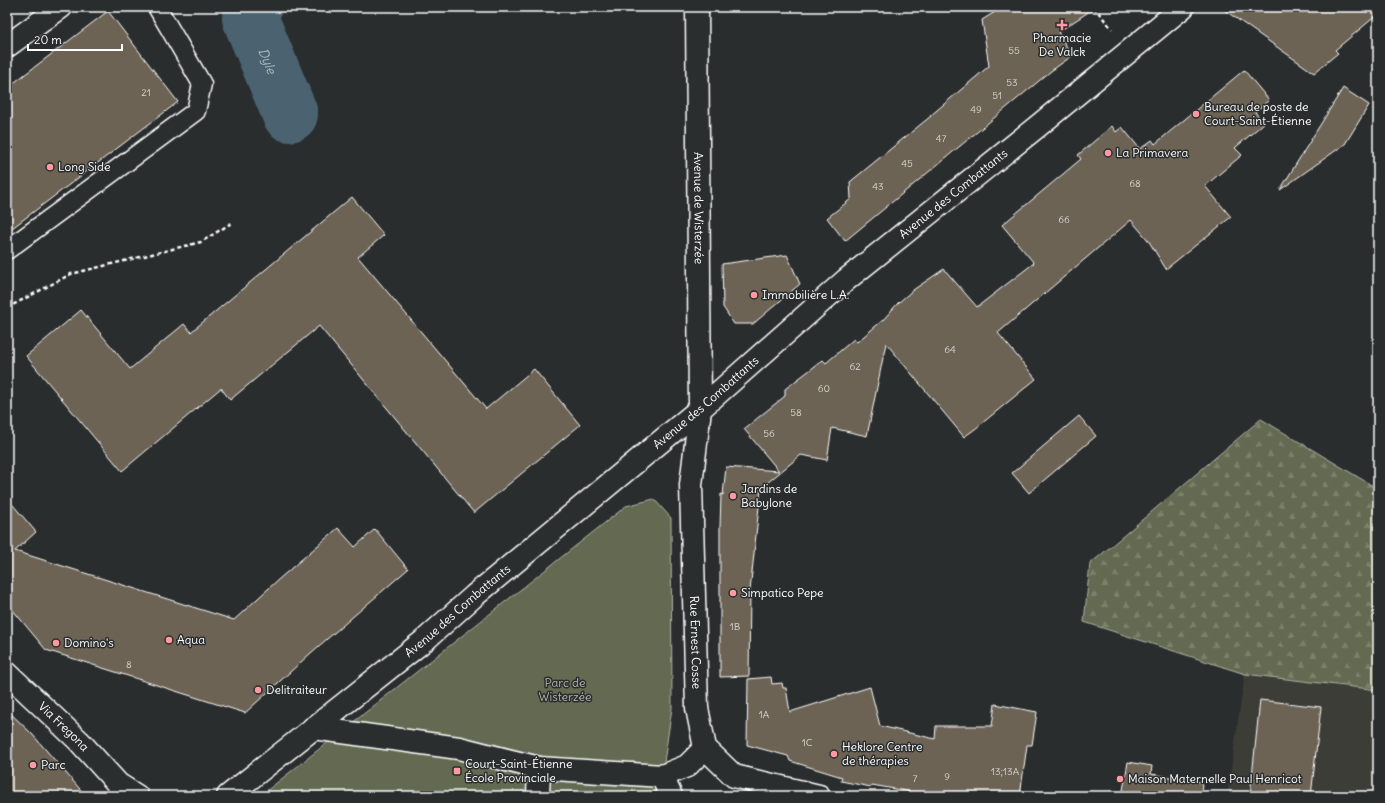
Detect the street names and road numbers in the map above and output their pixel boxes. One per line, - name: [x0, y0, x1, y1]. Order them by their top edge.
- street label: Avenue des Combattants: [896, 145, 1010, 241]
- street label: Avenue de Wisterzée: [691, 152, 707, 264]
- street label: Avenue des Combattants: [650, 353, 762, 452]
- street label: Avenue des Combattants: [401, 561, 513, 660]
- street label: Rue Ernest Cosse: [687, 595, 704, 689]
- street label: Via Fregona: [35, 699, 93, 754]

